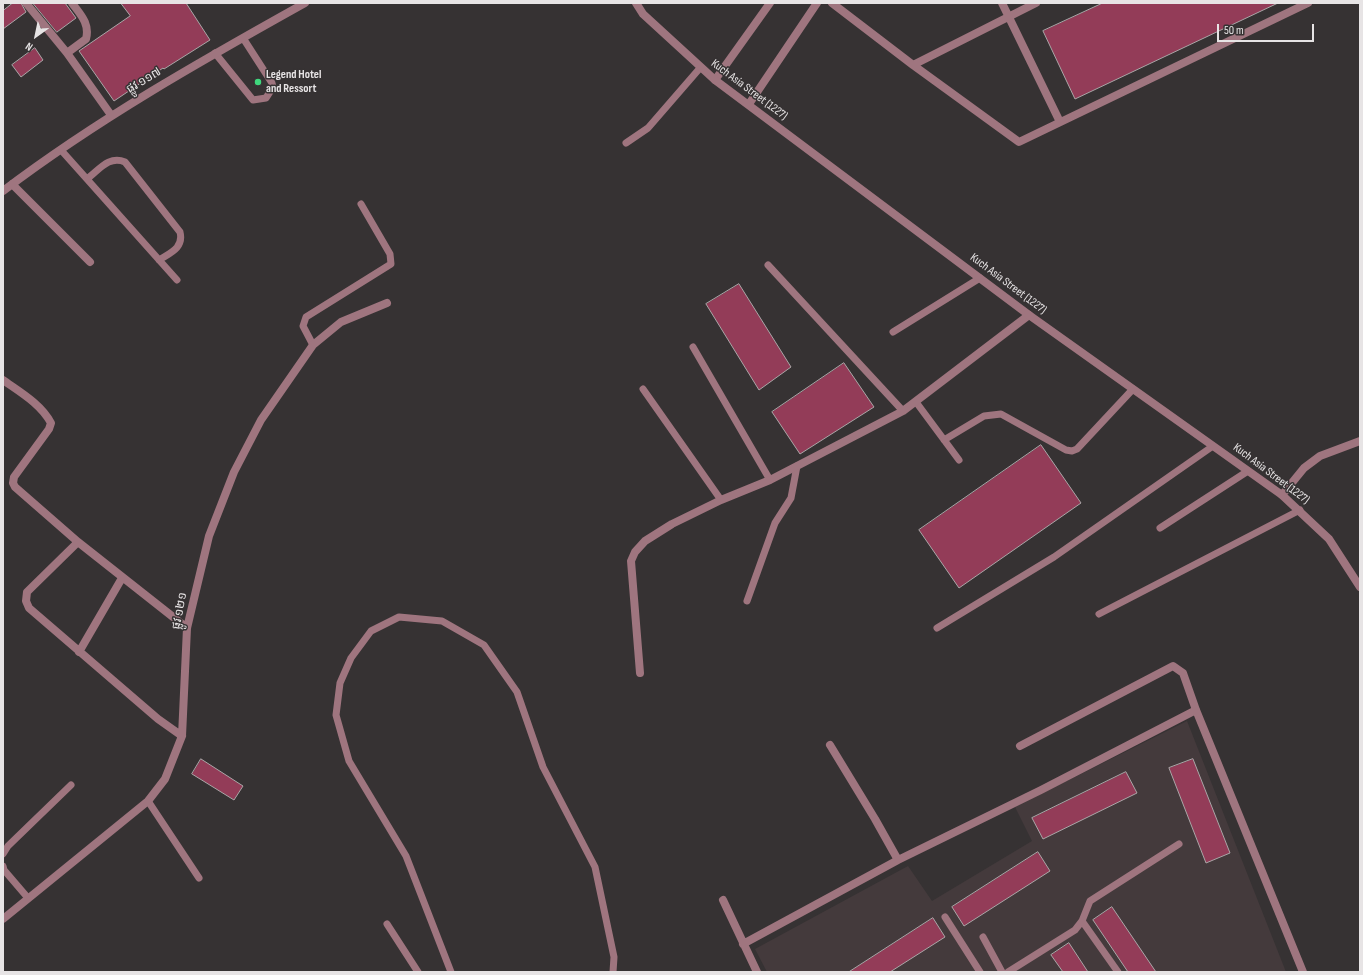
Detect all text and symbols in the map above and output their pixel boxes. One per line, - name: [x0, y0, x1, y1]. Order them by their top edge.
- north arrow: [16, 16, 56, 56]
- scale bar: [1219, 16, 1316, 42]
- text: 50 m: [1224, 23, 1244, 38]
- text: N: [23, 39, 35, 54]
- street label: Kuch Asia Street (1227): [708, 57, 790, 123]
- street label: ផ្លូវ ១១៧: [124, 65, 164, 97]
- place label: Legend Hotel and Ressort: [266, 68, 321, 96]
- marker: Legend Hotel and Ressort: [253, 77, 263, 87]
- street label: Kuch Asia Street (1227): [967, 251, 1049, 317]
- street label: Kuch Asia Street (1227): [1230, 441, 1312, 507]
- street label: ផ្លូវ ១២១: [169, 591, 191, 631]

